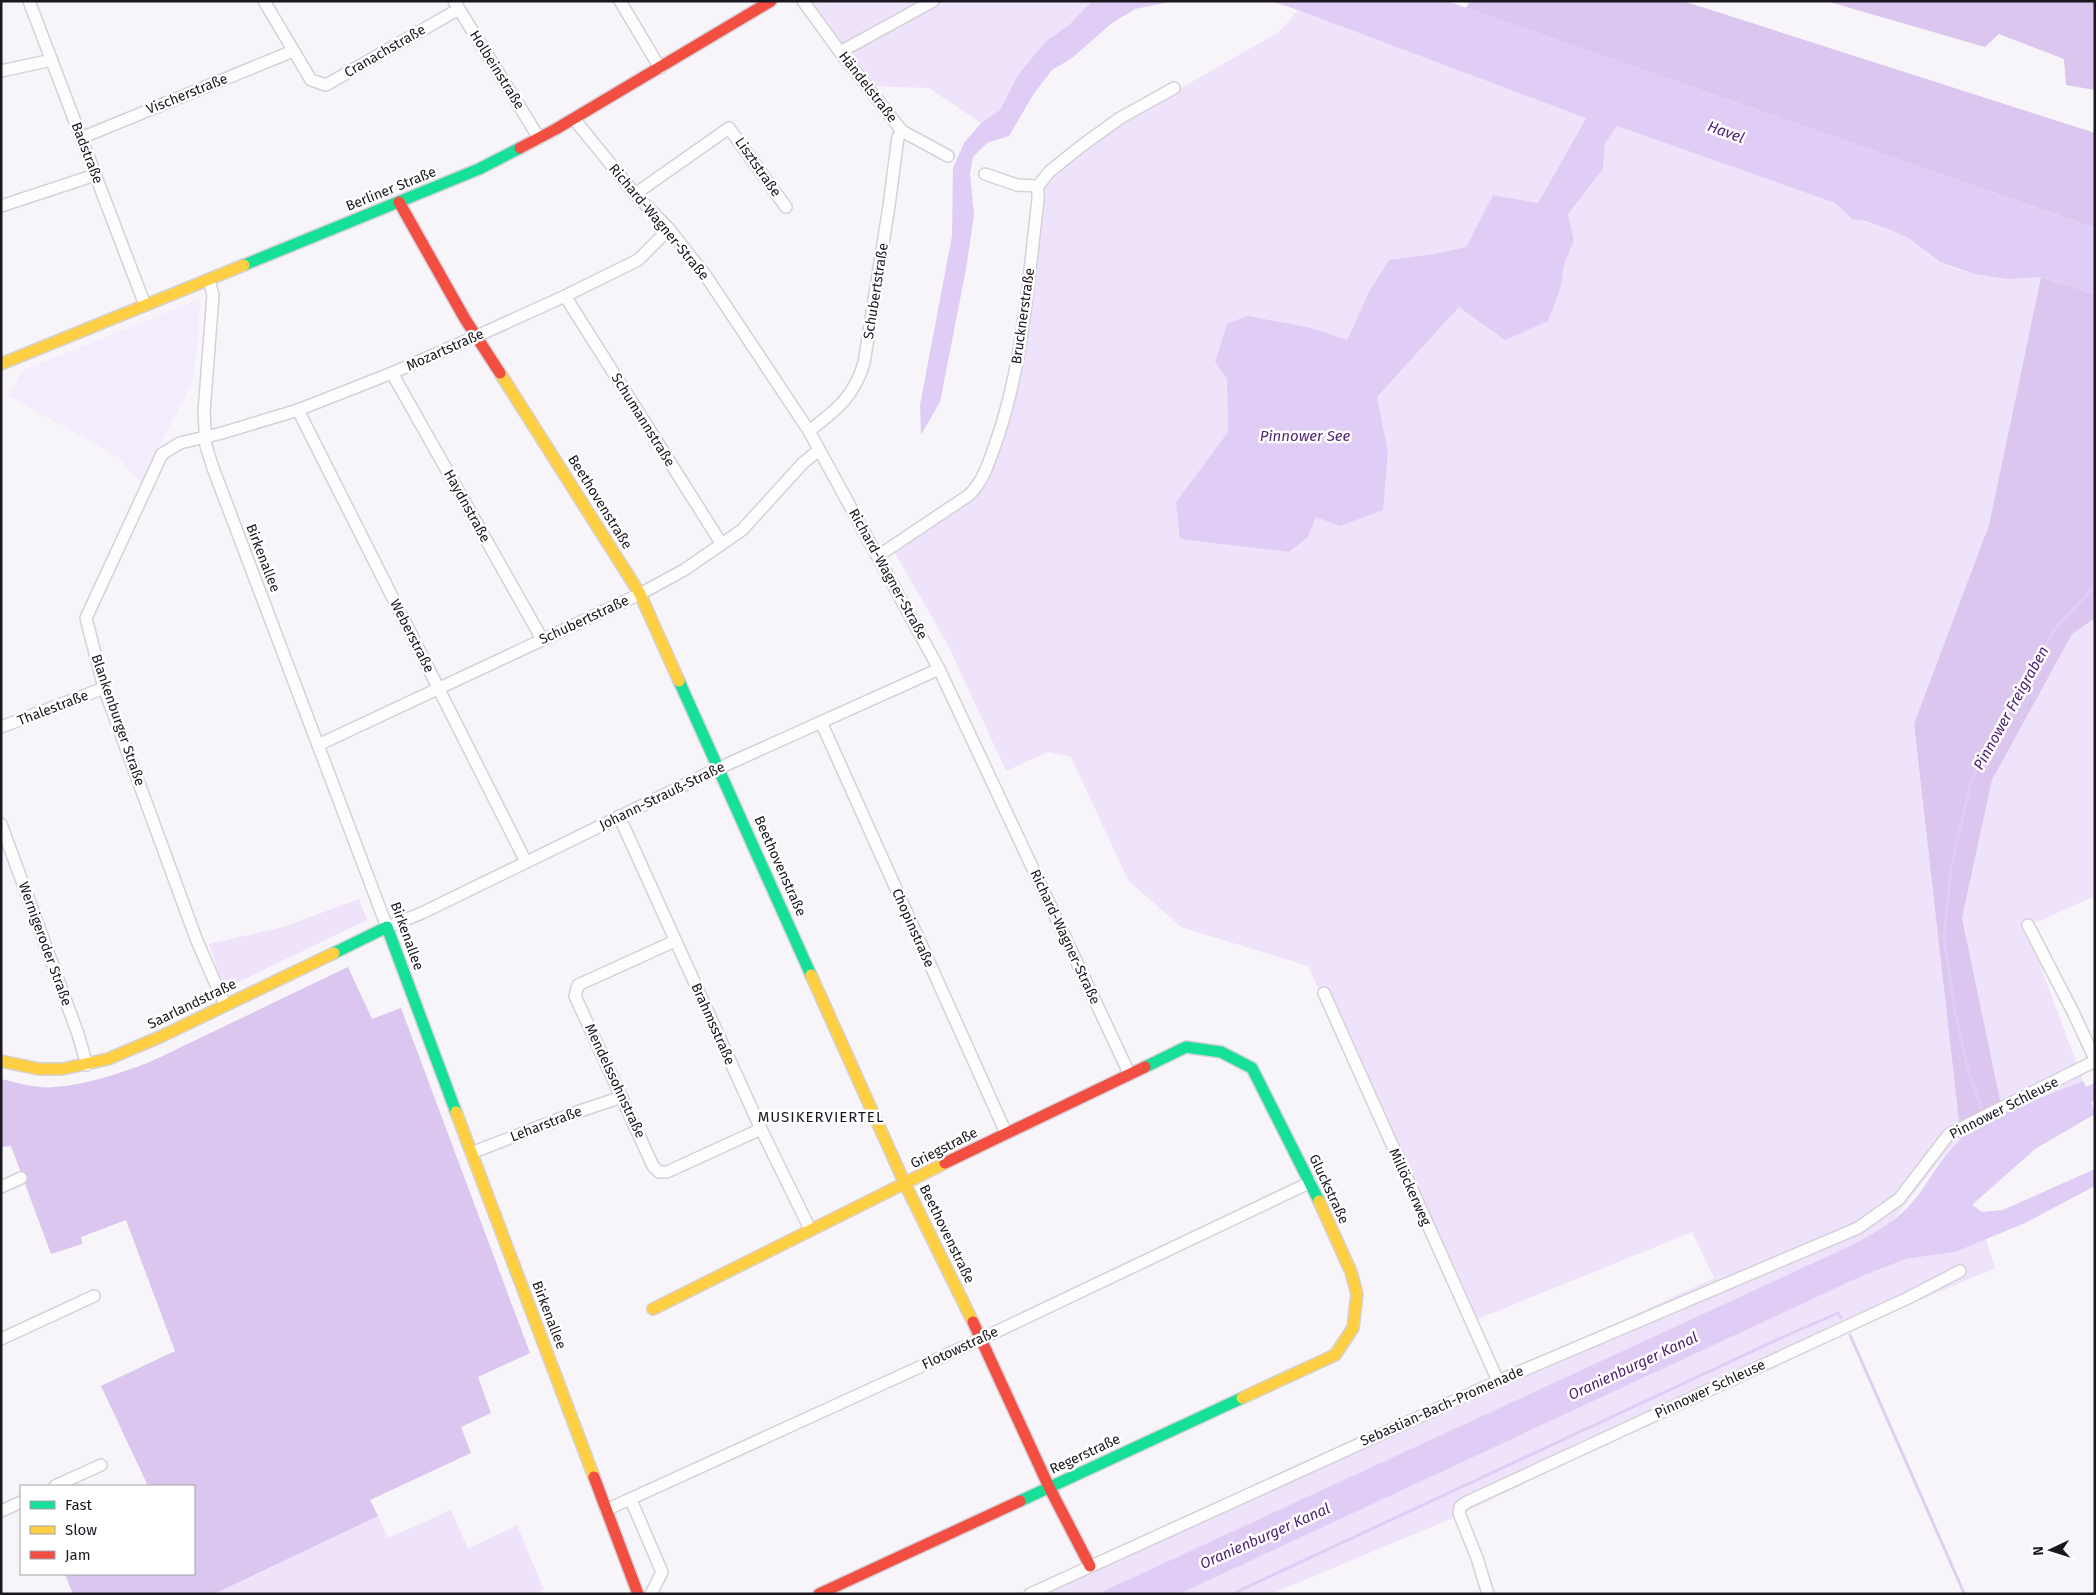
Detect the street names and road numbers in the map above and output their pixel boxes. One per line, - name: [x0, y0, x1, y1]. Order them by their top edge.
- street label: Cranachstraße: [341, 21, 429, 81]
- street label: Holbeinstraße: [466, 27, 528, 113]
- street label: Händelstraße: [835, 48, 901, 126]
- street label: Vischerstraße: [144, 70, 230, 118]
- street label: Badstraße: [67, 120, 107, 186]
- street label: Lisztstraße: [731, 134, 785, 200]
- street label: Richard-Wagner-Straße: [605, 160, 713, 284]
- street label: Berliner Straße: [343, 163, 439, 215]
- street label: Schubertstraße: [860, 242, 892, 340]
- street label: Brucknerstraße: [1008, 267, 1038, 365]
- street label: Mozartstraße: [404, 325, 486, 375]
- street label: Schumannstraße: [608, 370, 678, 470]
- street label: Beethovenstraße: [564, 452, 636, 552]
- street label: Haydnstraße: [440, 467, 494, 545]
- street label: Richard-Wagner-Straße: [845, 506, 931, 642]
- street label: Birkenallee: [242, 522, 284, 594]
- street label: Schubertstraße: [536, 592, 632, 648]
- street label: Weberstraße: [386, 596, 438, 676]
- street label: Blankenburger Straße: [88, 652, 148, 788]
- street label: Thalestraße: [15, 687, 91, 729]
- street label: Johann-Strauß-Straße: [596, 758, 728, 834]
- street label: Beethovenstraße: [750, 813, 810, 919]
- street label: Richard-Wagner-Straße: [1026, 867, 1104, 1007]
- street label: Wernigeroder Straße: [15, 880, 75, 1008]
- street label: Chopinstraße: [888, 886, 938, 970]
- street label: Birkenallee: [387, 899, 427, 973]
- street label: Saarlandstraße: [145, 975, 239, 1033]
- street label: Brahmsstraße: [687, 980, 739, 1068]
- street label: Mendelssohnstraße: [581, 1021, 649, 1141]
- street label: Pinnower Schleuse: [1947, 1073, 2061, 1143]
- street label: Leharstraße: [508, 1103, 584, 1145]
- street label: Griegstraße: [908, 1124, 980, 1172]
- street label: Millöckerweg: [1385, 1146, 1435, 1229]
- street label: Gluckstraße: [1305, 1151, 1353, 1227]
- street label: Beethovenstraße: [916, 1182, 978, 1286]
- street label: Birkenallee: [528, 1279, 570, 1351]
- street label: Flotowstraße: [919, 1323, 1001, 1373]
- street label: Pinnower Schleuse: [1652, 1356, 1768, 1422]
- street label: Sebastian-Bach-Promenade: [1358, 1362, 1526, 1450]
- street label: Regerstraße: [1047, 1430, 1123, 1478]

